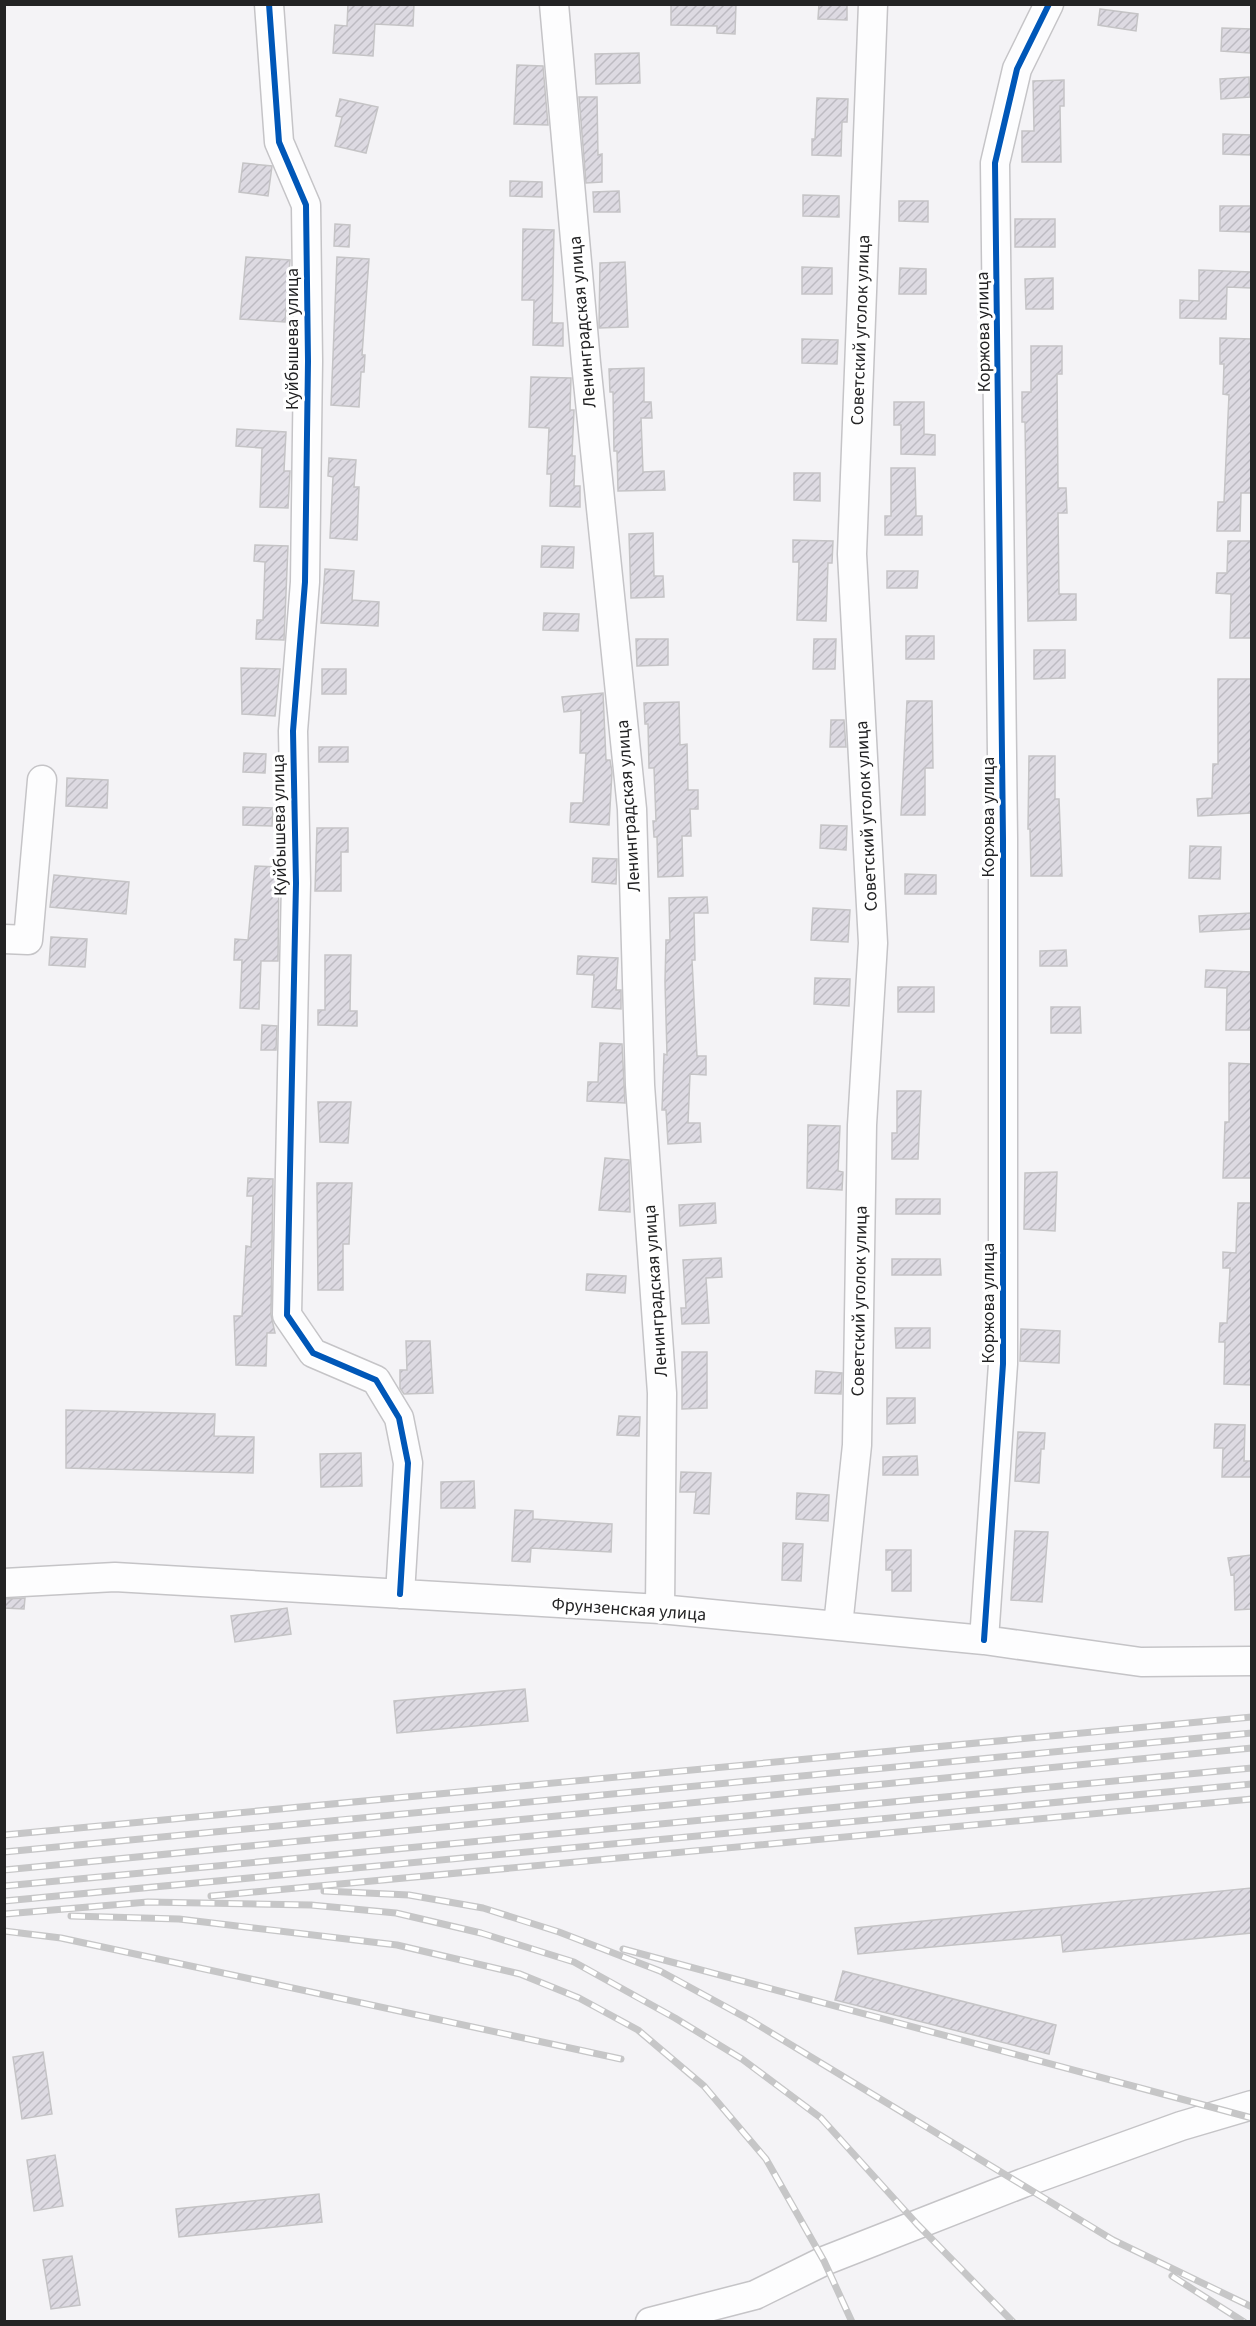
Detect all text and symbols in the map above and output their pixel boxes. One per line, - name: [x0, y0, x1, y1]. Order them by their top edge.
- street label: Советский уголок улица: [845, 234, 876, 426]
- street label: Ленинградская улица: [563, 235, 602, 409]
- street label: Куйбышева улица: [280, 268, 305, 410]
- street label: Коржова улица: [970, 271, 997, 393]
- street label: Ленинградская улица: [610, 719, 647, 893]
- street label: Советский уголок улица: [849, 720, 884, 912]
- street label: Куйбышева улица: [266, 754, 293, 896]
- street label: Коржова улица: [976, 757, 1001, 877]
- street label: Ленинградская улица: [637, 1204, 674, 1378]
- street label: Советский уголок улица: [845, 1205, 874, 1397]
- street label: Коржова улица: [976, 1243, 1001, 1363]
- street label: Фрунзенская улица: [551, 1592, 707, 1627]

